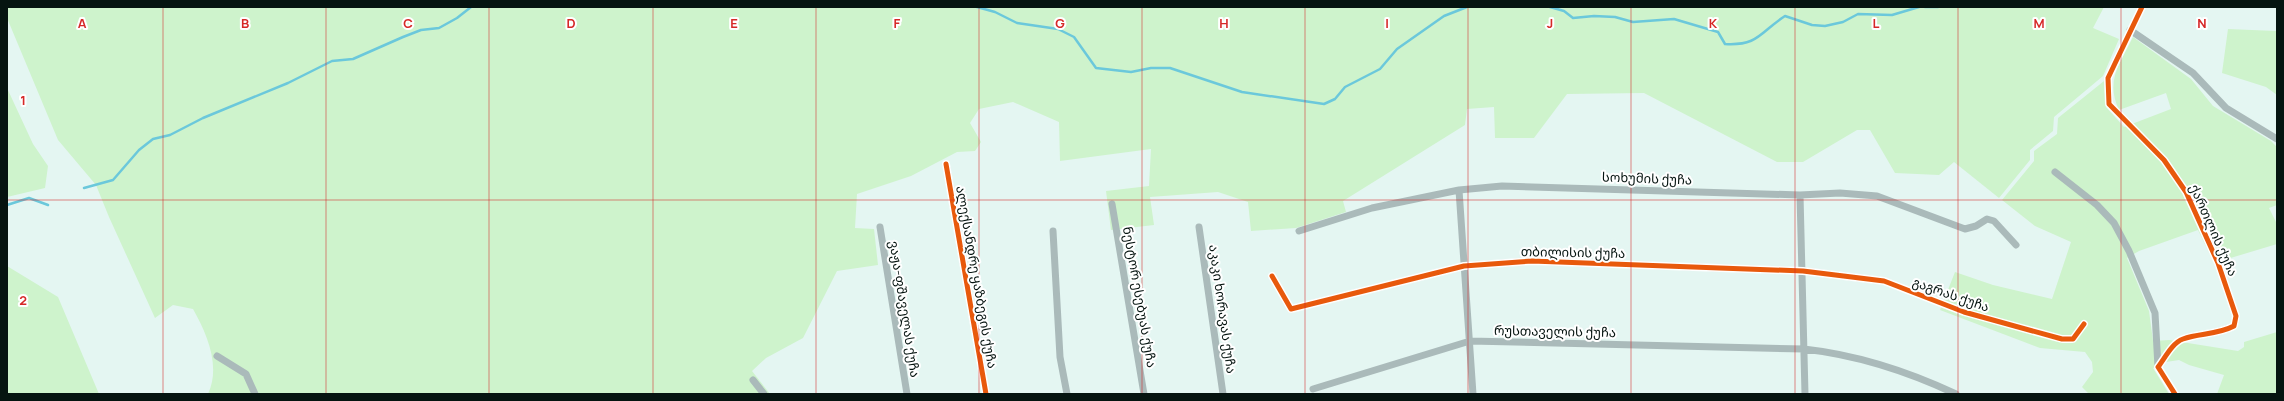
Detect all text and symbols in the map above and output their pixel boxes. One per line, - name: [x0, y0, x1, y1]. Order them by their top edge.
- text: A: [78, 14, 87, 32]
- text: B: [241, 14, 249, 32]
- text: C: [403, 14, 413, 32]
- text: D: [566, 14, 576, 32]
- text: E: [730, 14, 738, 32]
- text: F: [894, 14, 901, 32]
- text: G: [1055, 14, 1065, 32]
- text: H: [1219, 14, 1229, 32]
- text: I: [1385, 14, 1389, 32]
- text: J: [1547, 14, 1553, 32]
- text: K: [1709, 14, 1718, 32]
- text: L: [1873, 14, 1880, 32]
- text: M: [2033, 14, 2045, 32]
- text: N: [2197, 14, 2207, 32]
- text: 1: [20, 91, 26, 109]
- street label: სოხუმის ქუჩა: [1602, 167, 1692, 189]
- street label: ქართლის ქუჩა: [2186, 181, 2242, 279]
- street label: ალექსანდრე ყაზბეგის ქუჩა: [952, 184, 1002, 370]
- street label: ნესტორ ესებუას ქუჩა: [1119, 225, 1161, 369]
- street label: ვაჟა-ფშაველას ქუჩა: [885, 239, 925, 379]
- street label: თბილისის ქუჩა: [1521, 242, 1625, 262]
- street label: აკაკი ხორავას ქუჩა: [1205, 243, 1241, 375]
- street label: გაგრას ქუჩა: [1910, 272, 1992, 316]
- text: 2: [19, 291, 27, 309]
- street label: რუსთაველის ქუჩა: [1494, 321, 1616, 341]

